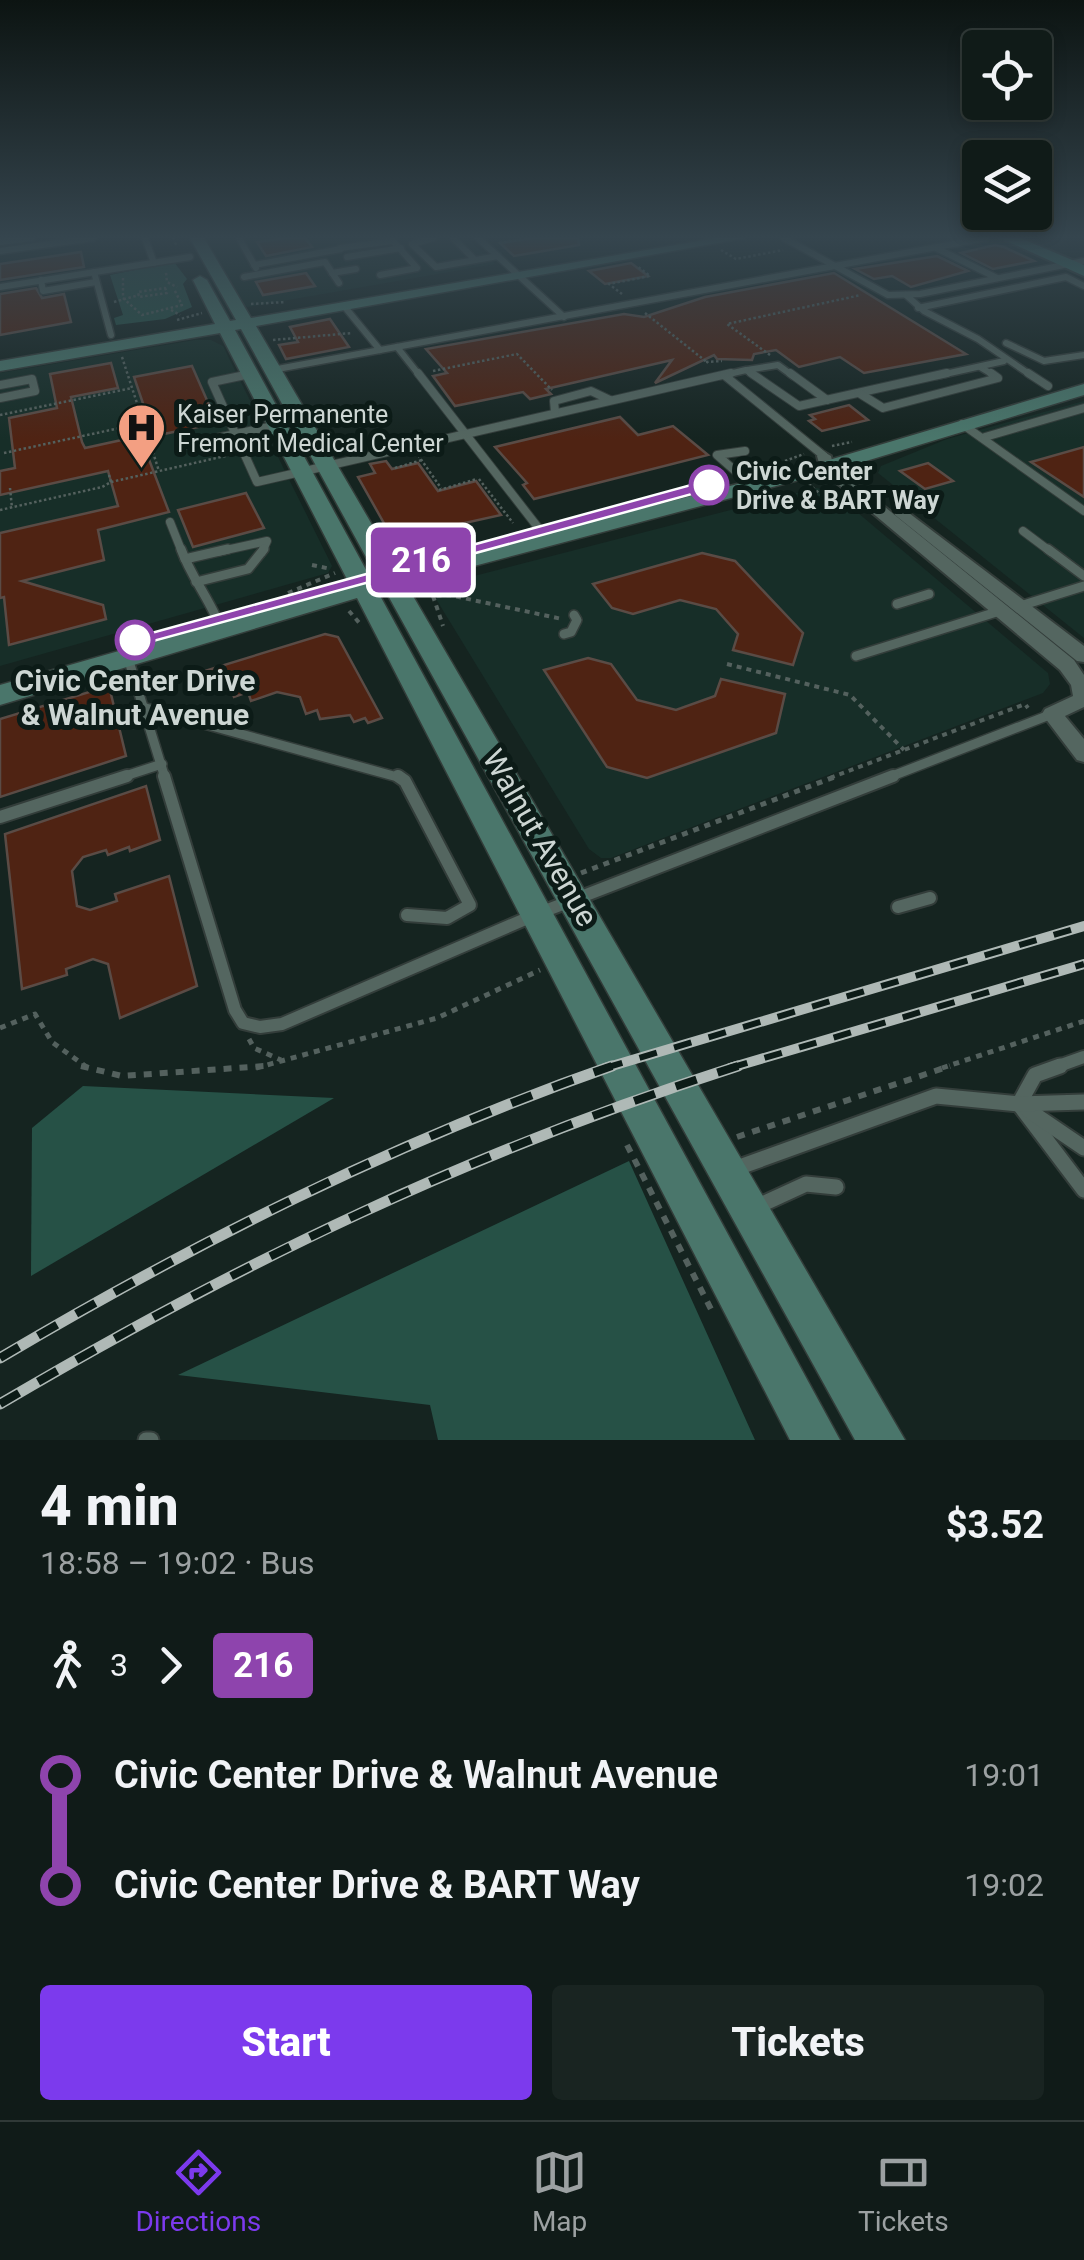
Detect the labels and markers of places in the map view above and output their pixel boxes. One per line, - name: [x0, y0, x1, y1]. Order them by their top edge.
- place label: Kaiser Permanente Fremont Medical Center: [177, 400, 444, 458]
- hospital icon: Kaiser Permanente Fremont Medical Center: [116, 402, 168, 470]
- place label: Civic Center Drive & BART Way: [736, 457, 940, 515]
- marker: Civic Center Drive & BART Way: [690, 466, 728, 504]
- marker: Civic Center Drive & Walnut Avenue: [116, 621, 154, 659]
- place label: Civic Center Drive & Walnut Avenue: [15, 663, 255, 732]

